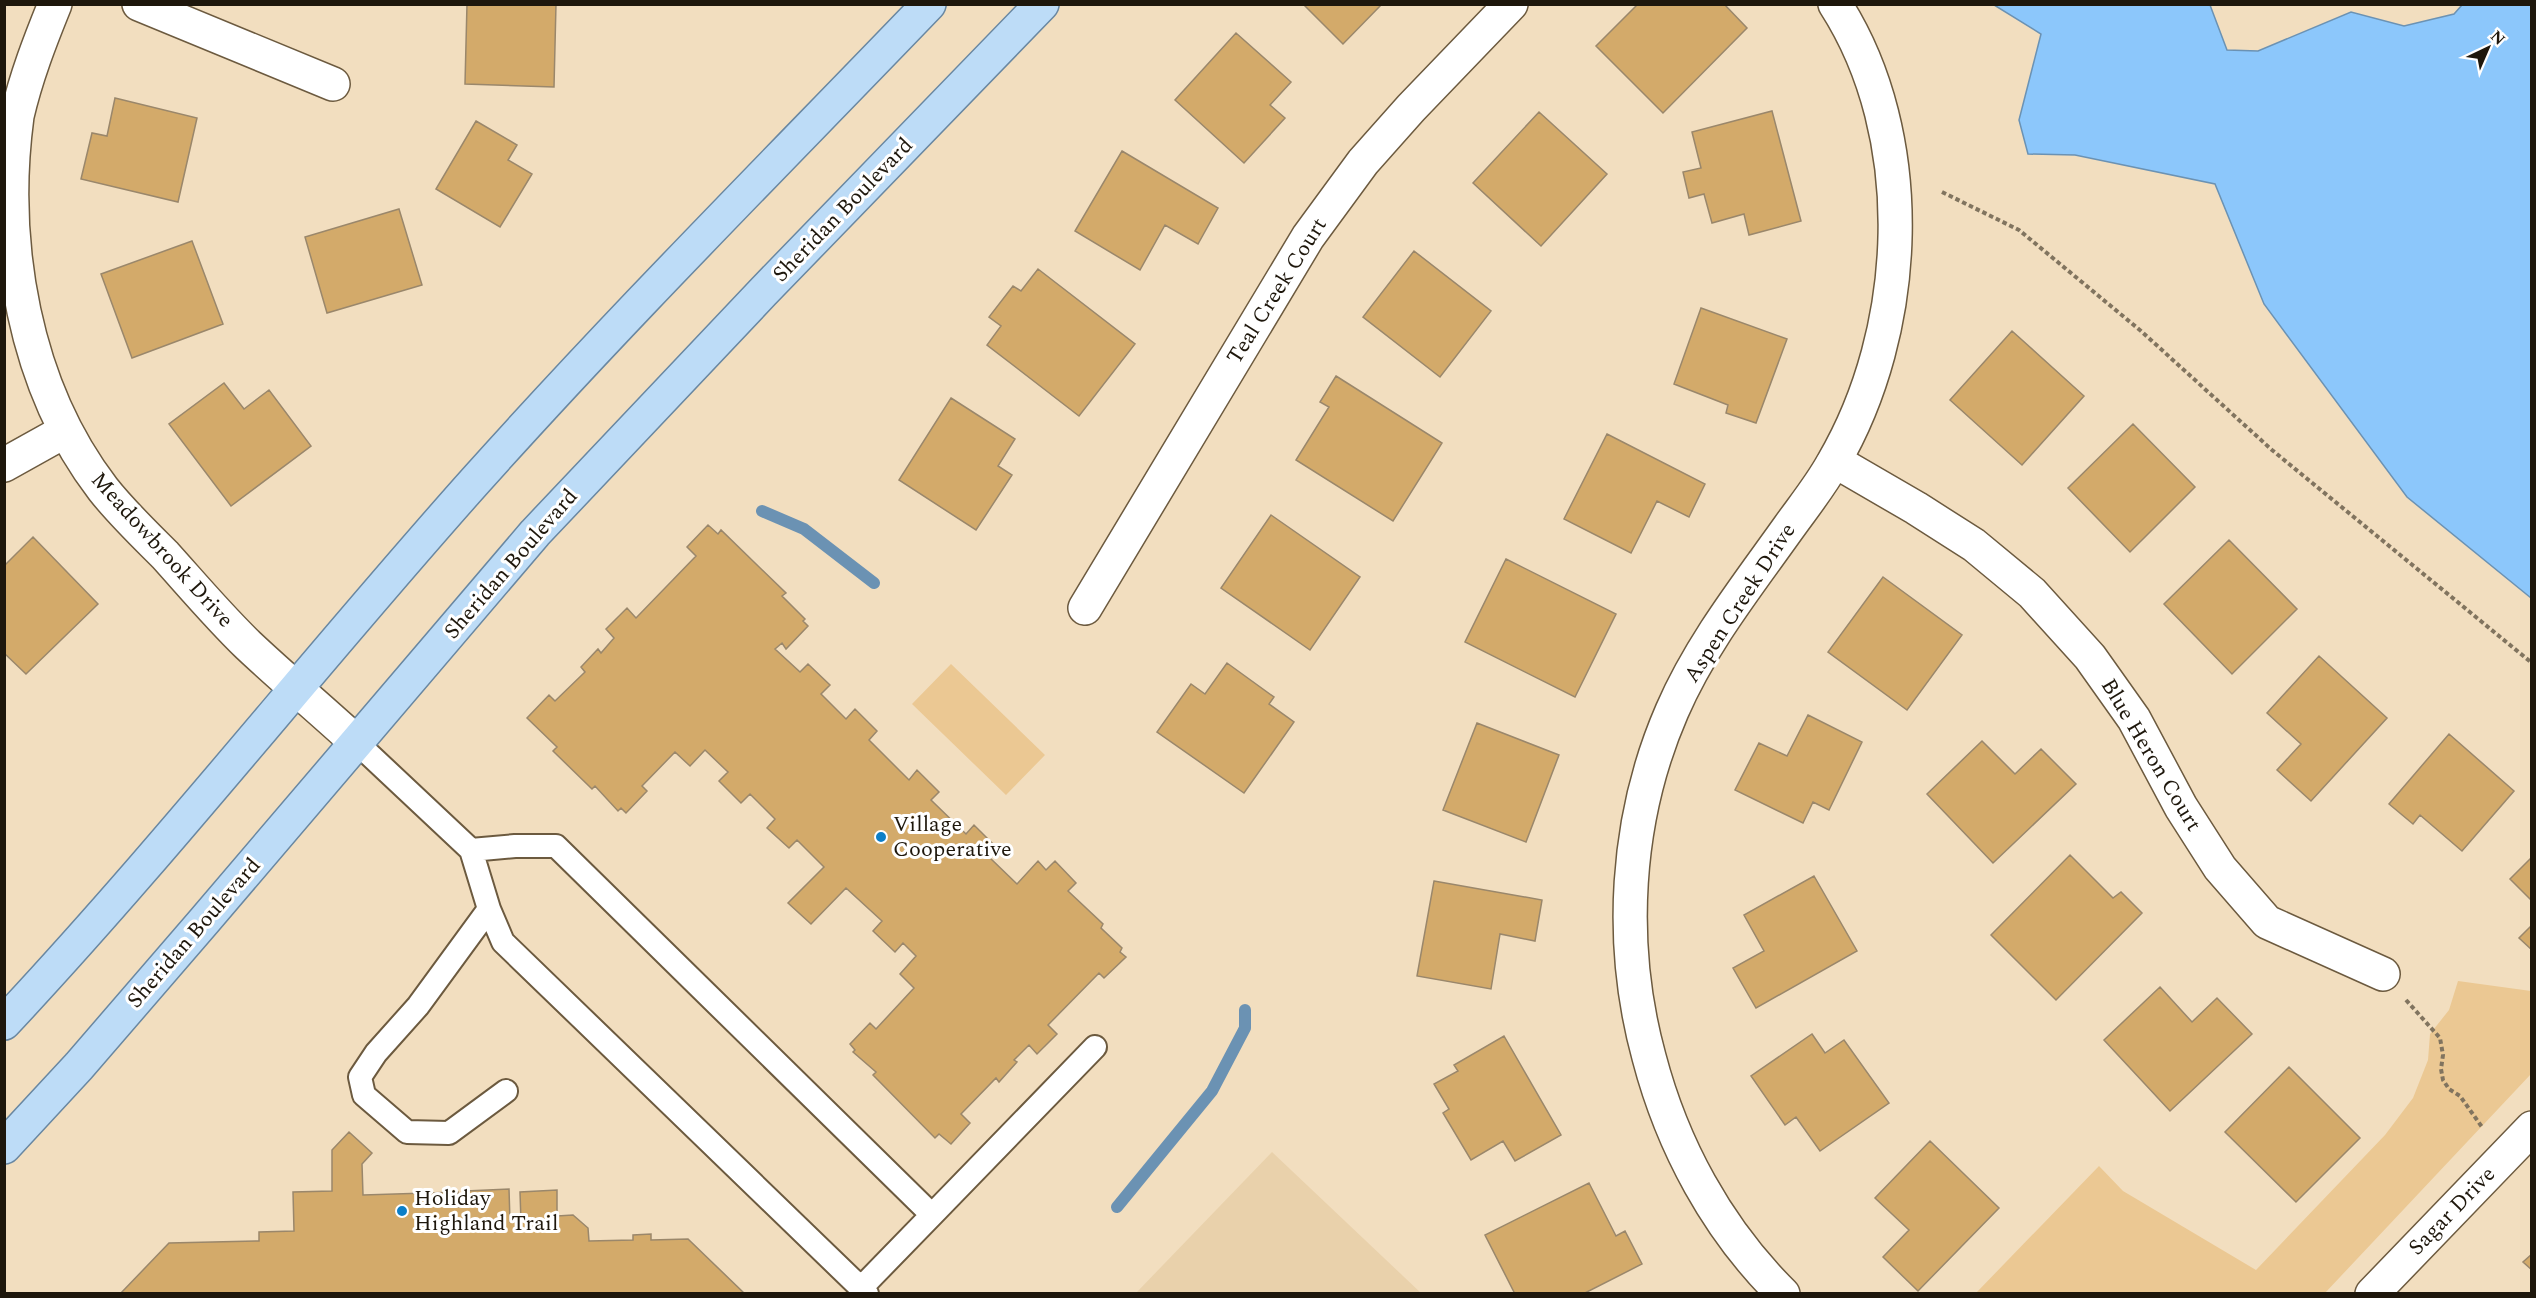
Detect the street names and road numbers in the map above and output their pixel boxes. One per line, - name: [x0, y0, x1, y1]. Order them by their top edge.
- street label: Sheridan Boulevard: [765, 130, 921, 290]
- street label: Teal Creek Court: [1219, 211, 1336, 371]
- street label: Meadowbrook Drive: [83, 465, 241, 635]
- street label: Sheridan Boulevard: [436, 481, 586, 647]
- street label: Aspen Creek Drive: [1676, 516, 1804, 690]
- street label: Blue Heron Court: [2092, 672, 2210, 838]
- street label: Sheridan Boulevard: [119, 850, 269, 1016]
- street label: Sagar Drive: [2401, 1159, 2503, 1263]

